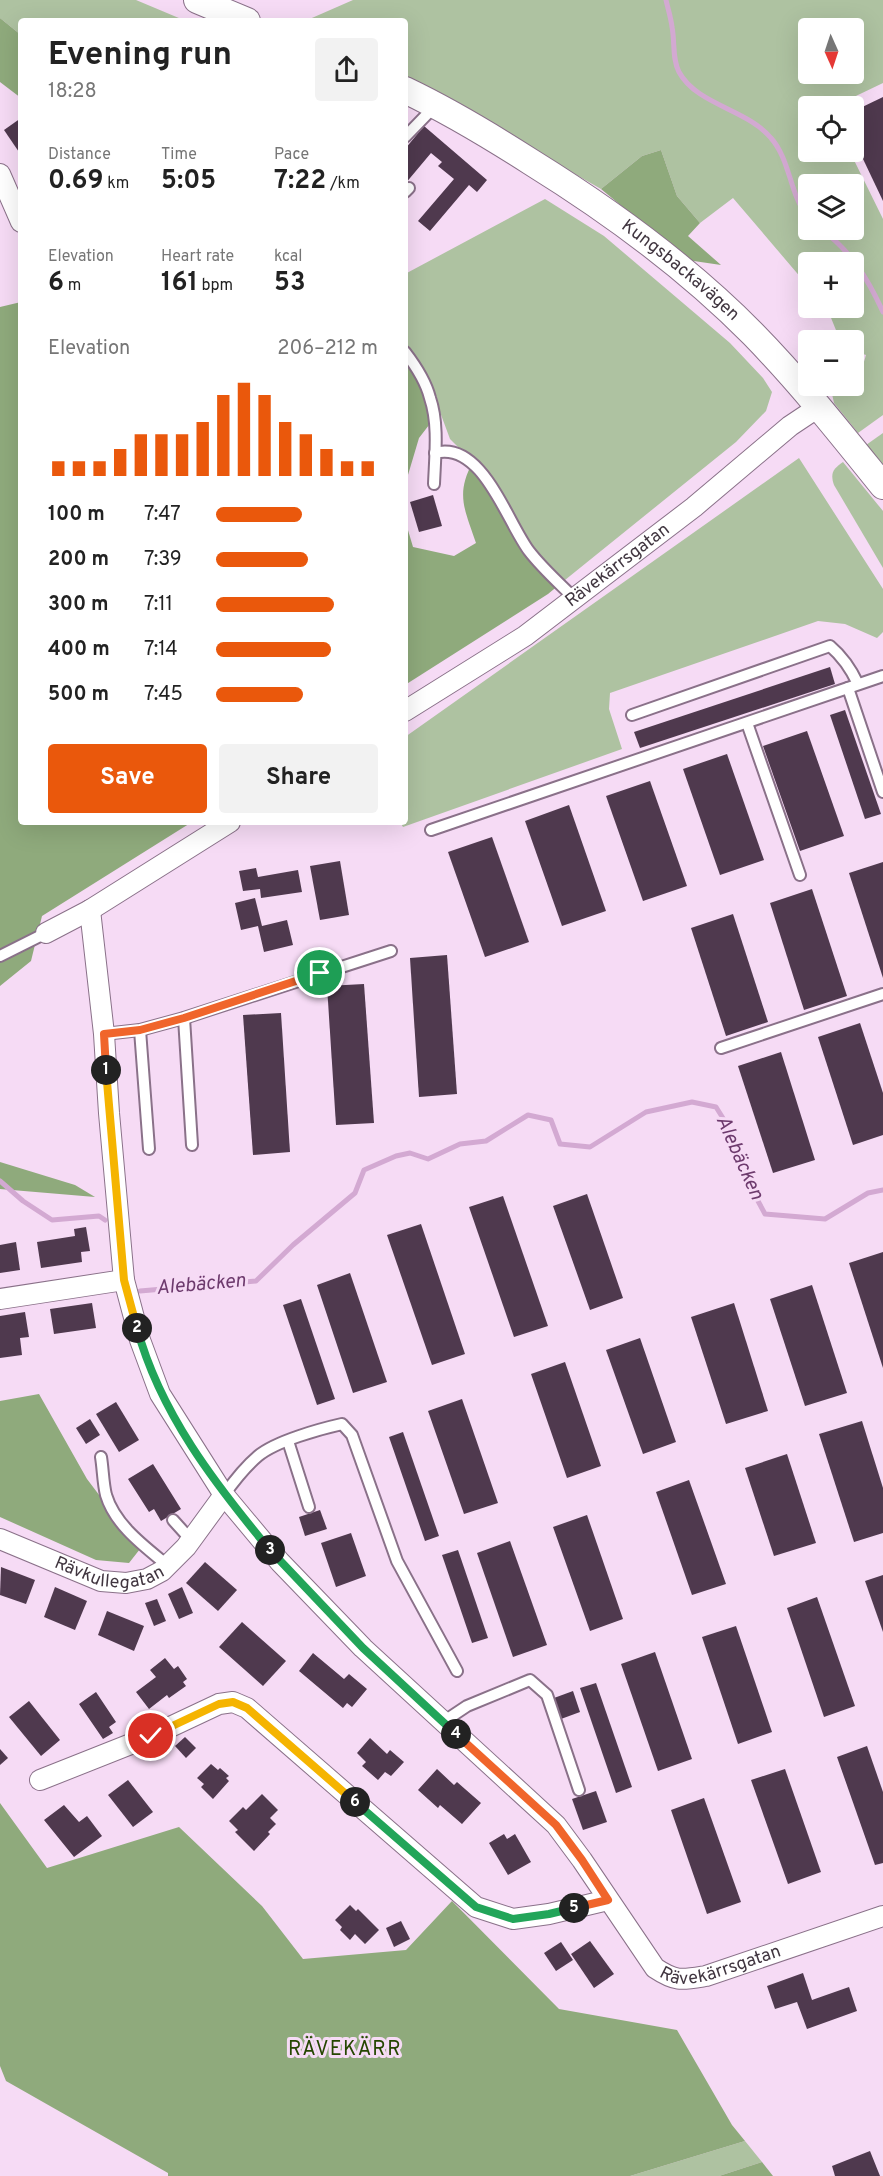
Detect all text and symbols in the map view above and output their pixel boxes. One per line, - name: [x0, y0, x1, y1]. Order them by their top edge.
- north arrow: [798, 18, 864, 84]
- map controls: [798, 18, 864, 396]
- text: Evening run: [48, 35, 232, 77]
- button: share: [315, 38, 378, 101]
- text: 18:28: [48, 79, 97, 105]
- button: locate: [798, 96, 864, 162]
- text: Distance: [48, 145, 111, 165]
- text: Time: [161, 145, 197, 165]
- text: Pace: [274, 145, 309, 165]
- text: 0.69: [48, 165, 103, 198]
- text: 5:05: [161, 165, 216, 198]
- text: 7:22: [274, 165, 326, 198]
- text: km: [103, 174, 129, 194]
- text: /km: [326, 174, 360, 194]
- button: layers: [798, 174, 864, 240]
- street label: Kungsbackavägen: [617, 215, 744, 326]
- text: Elevation: [48, 247, 114, 267]
- text: Heart rate: [161, 247, 234, 267]
- text: kcal: [274, 247, 302, 267]
- button: +: [798, 252, 864, 318]
- text: 6: [48, 267, 64, 300]
- text: 161: [161, 267, 198, 300]
- text: 53: [274, 267, 305, 300]
- text: m: [64, 276, 81, 296]
- text: bpm: [198, 276, 233, 296]
- button: −: [798, 330, 864, 396]
- text: Elevation: [48, 336, 130, 362]
- text: 206–212 m: [277, 336, 378, 362]
- text: 100 m: [48, 502, 105, 528]
- text: 7:47: [144, 502, 181, 528]
- street label: Rävekärrsgatan: [561, 518, 674, 612]
- text: 200 m: [48, 547, 109, 573]
- text: 7:39: [144, 547, 182, 573]
- text: 300 m: [48, 592, 109, 618]
- text: 7:11: [144, 592, 173, 618]
- text: 400 m: [48, 637, 110, 663]
- text: 7:14: [144, 637, 178, 663]
- text: 500 m: [48, 682, 109, 708]
- text: 7:45: [144, 682, 183, 708]
- button: Save: [48, 744, 207, 813]
- button: Share: [219, 744, 378, 813]
- pin: [294, 947, 345, 998]
- icon: arrive: [303, 956, 336, 989]
- pin: 1: [91, 1055, 121, 1085]
- text: 1: [103, 1060, 109, 1080]
- water label: Alebäcken: [709, 1112, 769, 1204]
- water label: Alebäcken: [155, 1268, 247, 1302]
- pin: 2: [122, 1313, 152, 1343]
- text: 2: [132, 1318, 142, 1338]
- pin: 3: [255, 1535, 285, 1565]
- text: 3: [265, 1540, 275, 1560]
- street label: Rävkullegatan: [51, 1551, 168, 1595]
- pin: [125, 1710, 176, 1761]
- icon: check: [134, 1719, 167, 1752]
- pin: 4: [441, 1719, 471, 1749]
- text: 4: [451, 1724, 461, 1744]
- pin: 6: [340, 1787, 370, 1817]
- text: 6: [350, 1792, 360, 1812]
- pin: 5: [559, 1893, 589, 1923]
- text: 5: [569, 1898, 579, 1918]
- street label: Rävekärrsgatan: [656, 1940, 784, 1990]
- district label: RÄVEKÄRR: [288, 2036, 402, 2063]

